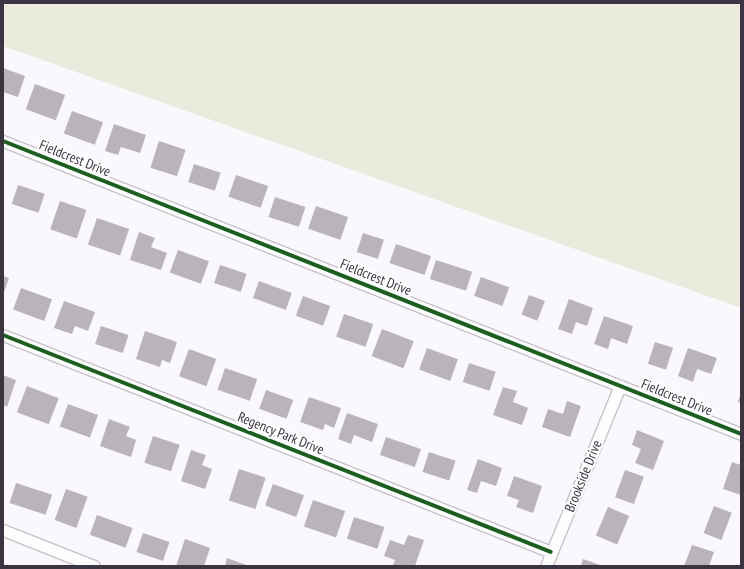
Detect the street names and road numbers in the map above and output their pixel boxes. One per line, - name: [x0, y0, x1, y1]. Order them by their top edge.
- street label: Fieldcrest Drive: [37, 136, 113, 180]
- street label: Fieldcrest Drive: [338, 255, 414, 299]
- street label: Fieldcrest Drive: [639, 375, 715, 419]
- street label: Regency Park Drive: [235, 408, 327, 458]
- street label: Brookside Drive: [561, 438, 605, 514]

